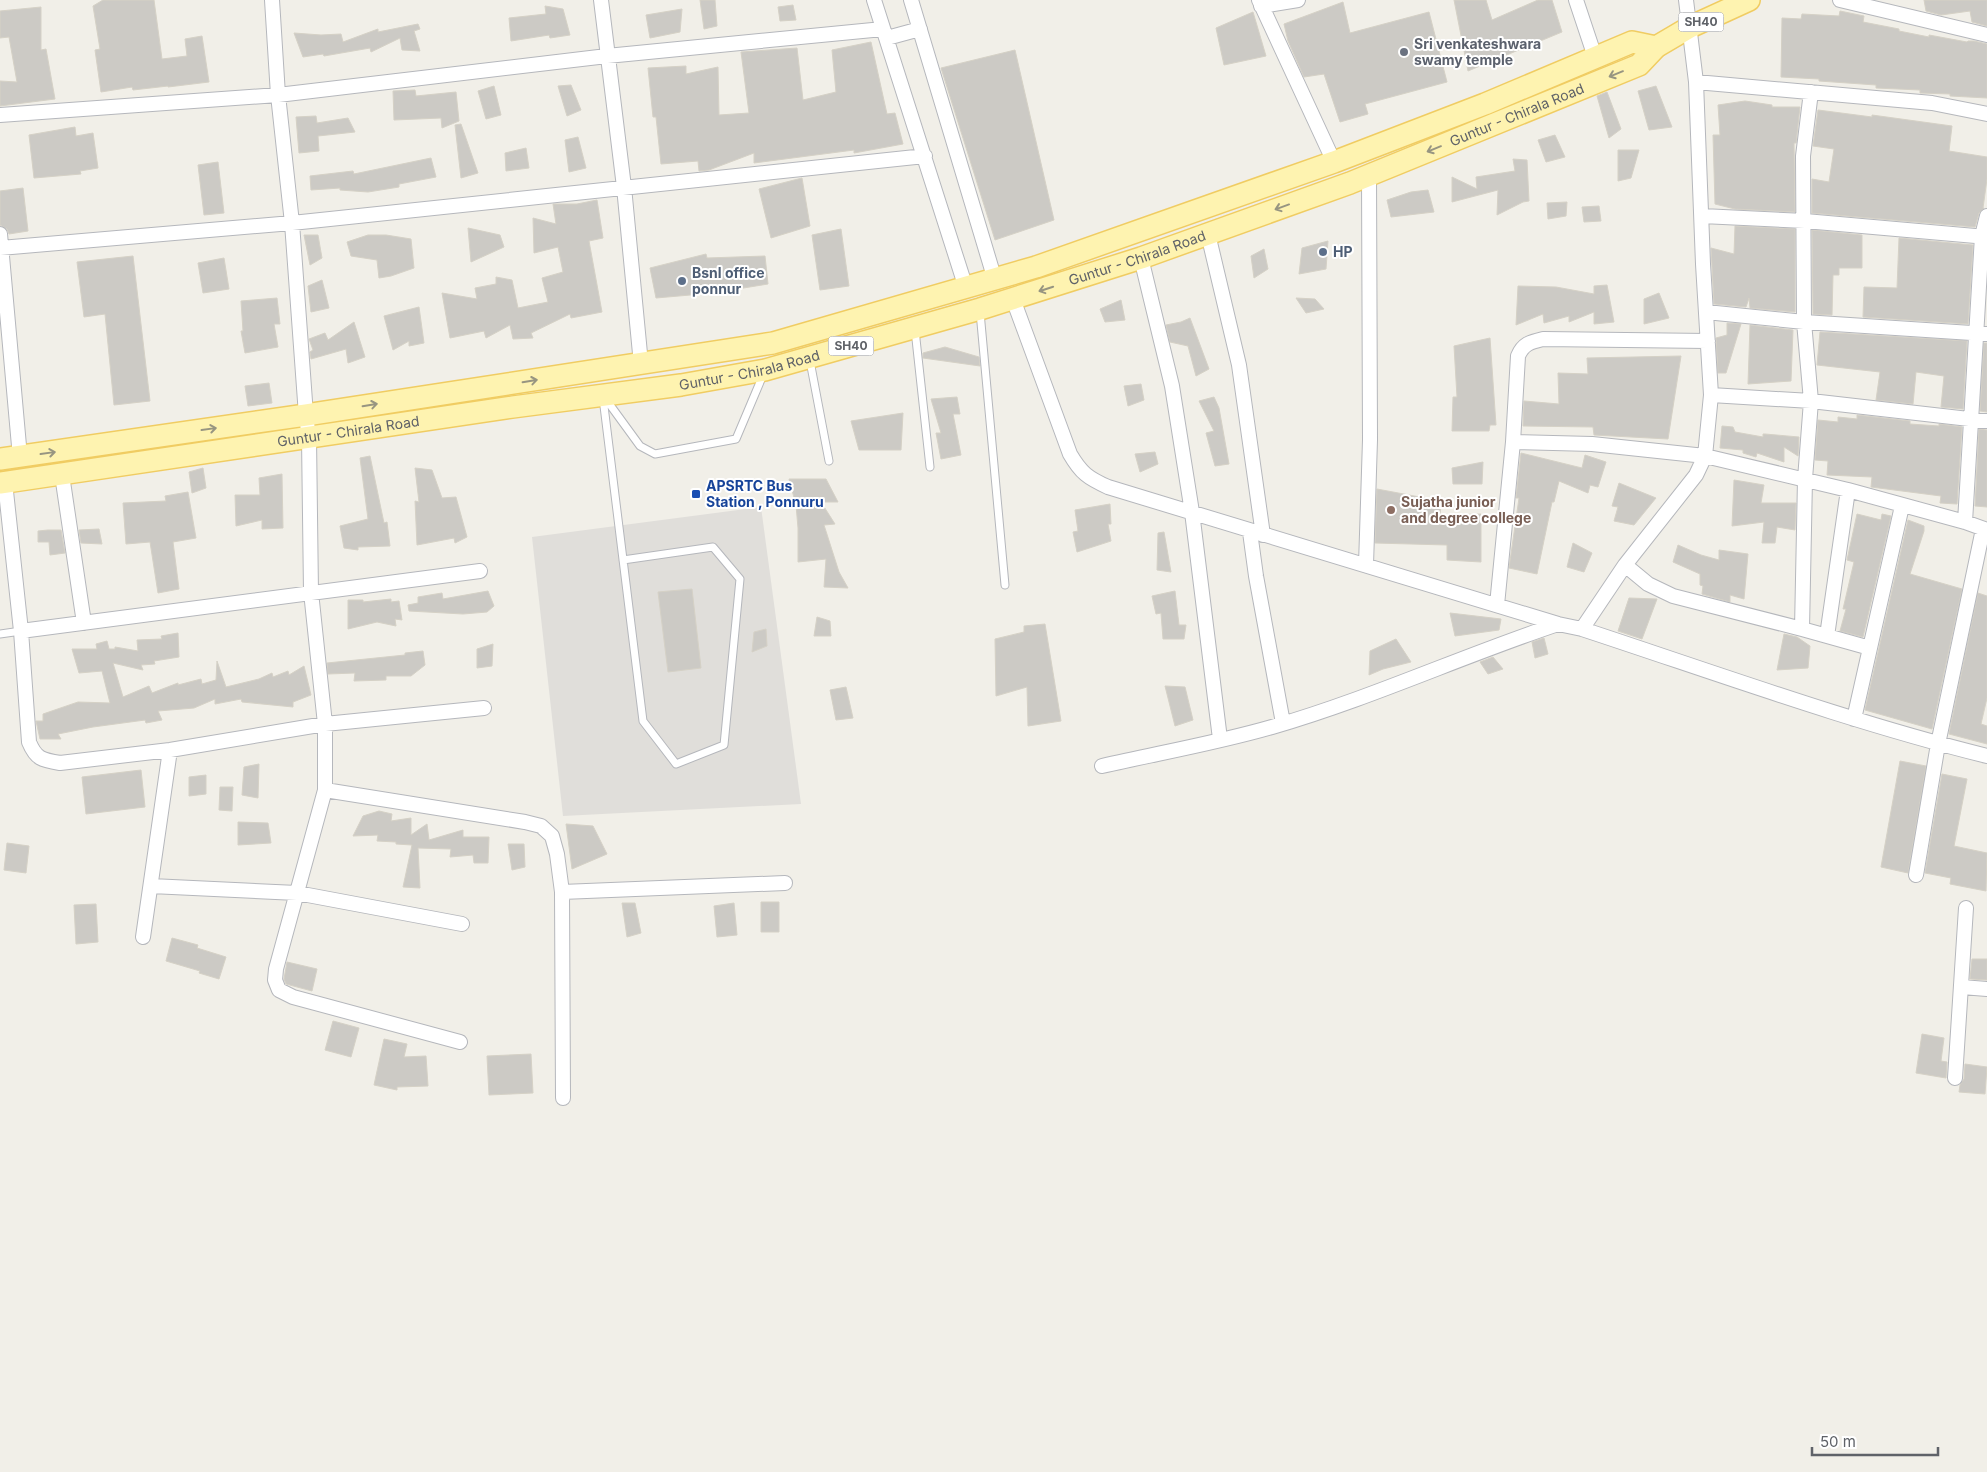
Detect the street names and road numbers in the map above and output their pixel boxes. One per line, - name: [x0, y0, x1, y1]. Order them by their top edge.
- road number: SH40: [1678, 13, 1724, 32]
- street label: Guntur - Chirala Road: [1447, 79, 1586, 149]
- street label: Guntur - Chirala Road: [1066, 227, 1208, 288]
- road number: SH40: [828, 336, 874, 356]
- street label: Guntur - Chirala Road: [678, 346, 821, 393]
- street label: Guntur - Chirala Road: [276, 412, 420, 450]

